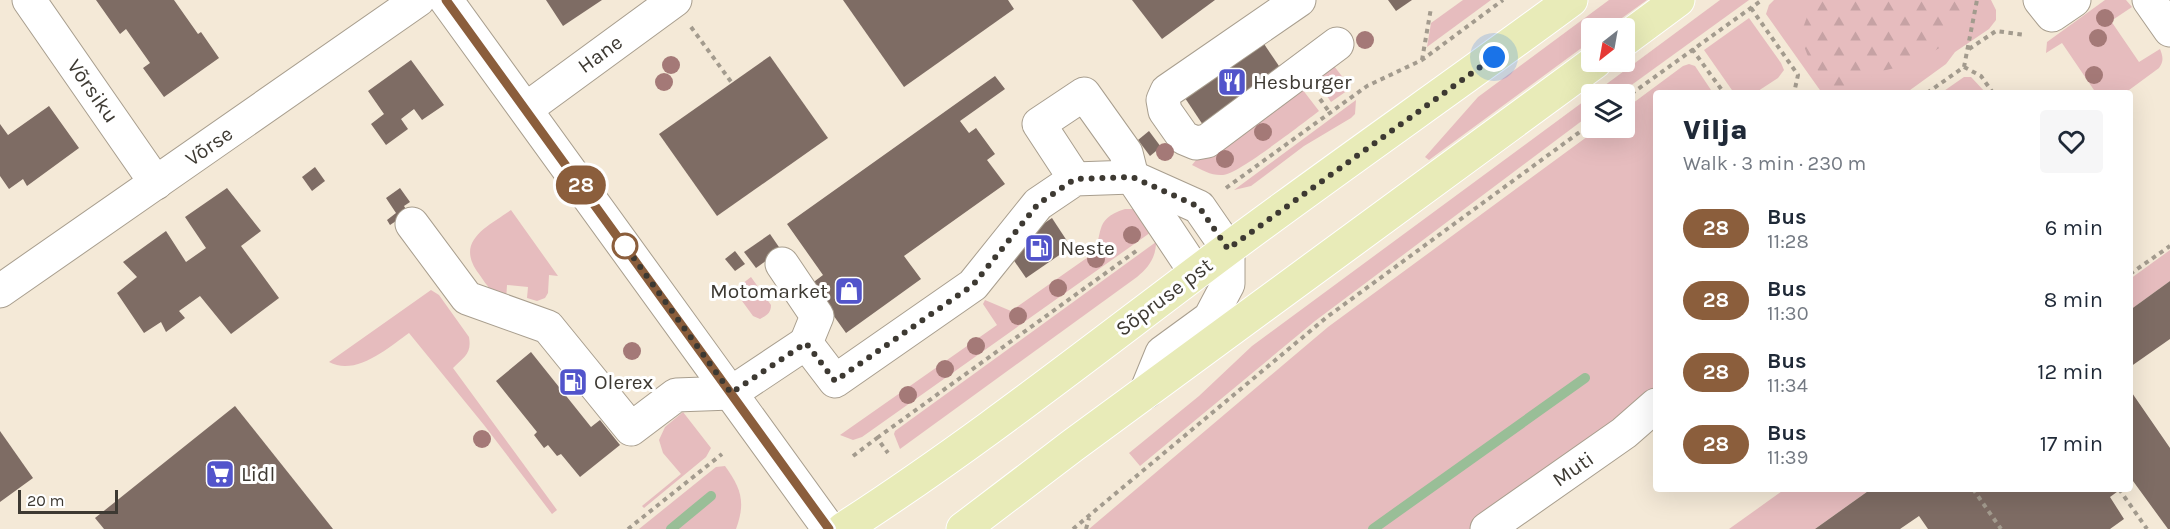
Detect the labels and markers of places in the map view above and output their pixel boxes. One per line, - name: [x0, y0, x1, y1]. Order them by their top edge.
- restaurant icon: Hesburger: [1216, 66, 1248, 98]
- place label: Hesburger: [1253, 70, 1352, 94]
- fuel station icon: Neste: [1023, 232, 1055, 264]
- unlabelled marker: [612, 233, 638, 259]
- place label: Neste: [1060, 236, 1115, 260]
- shop icon: Motomarket: [833, 275, 865, 307]
- place label: Motomarket: [710, 279, 828, 303]
- fuel station icon: Olerex: [557, 366, 589, 398]
- place label: Olerex: [594, 370, 654, 394]
- supermarket icon: Lidl: [204, 458, 236, 490]
- place label: Lidl: [241, 462, 275, 486]

